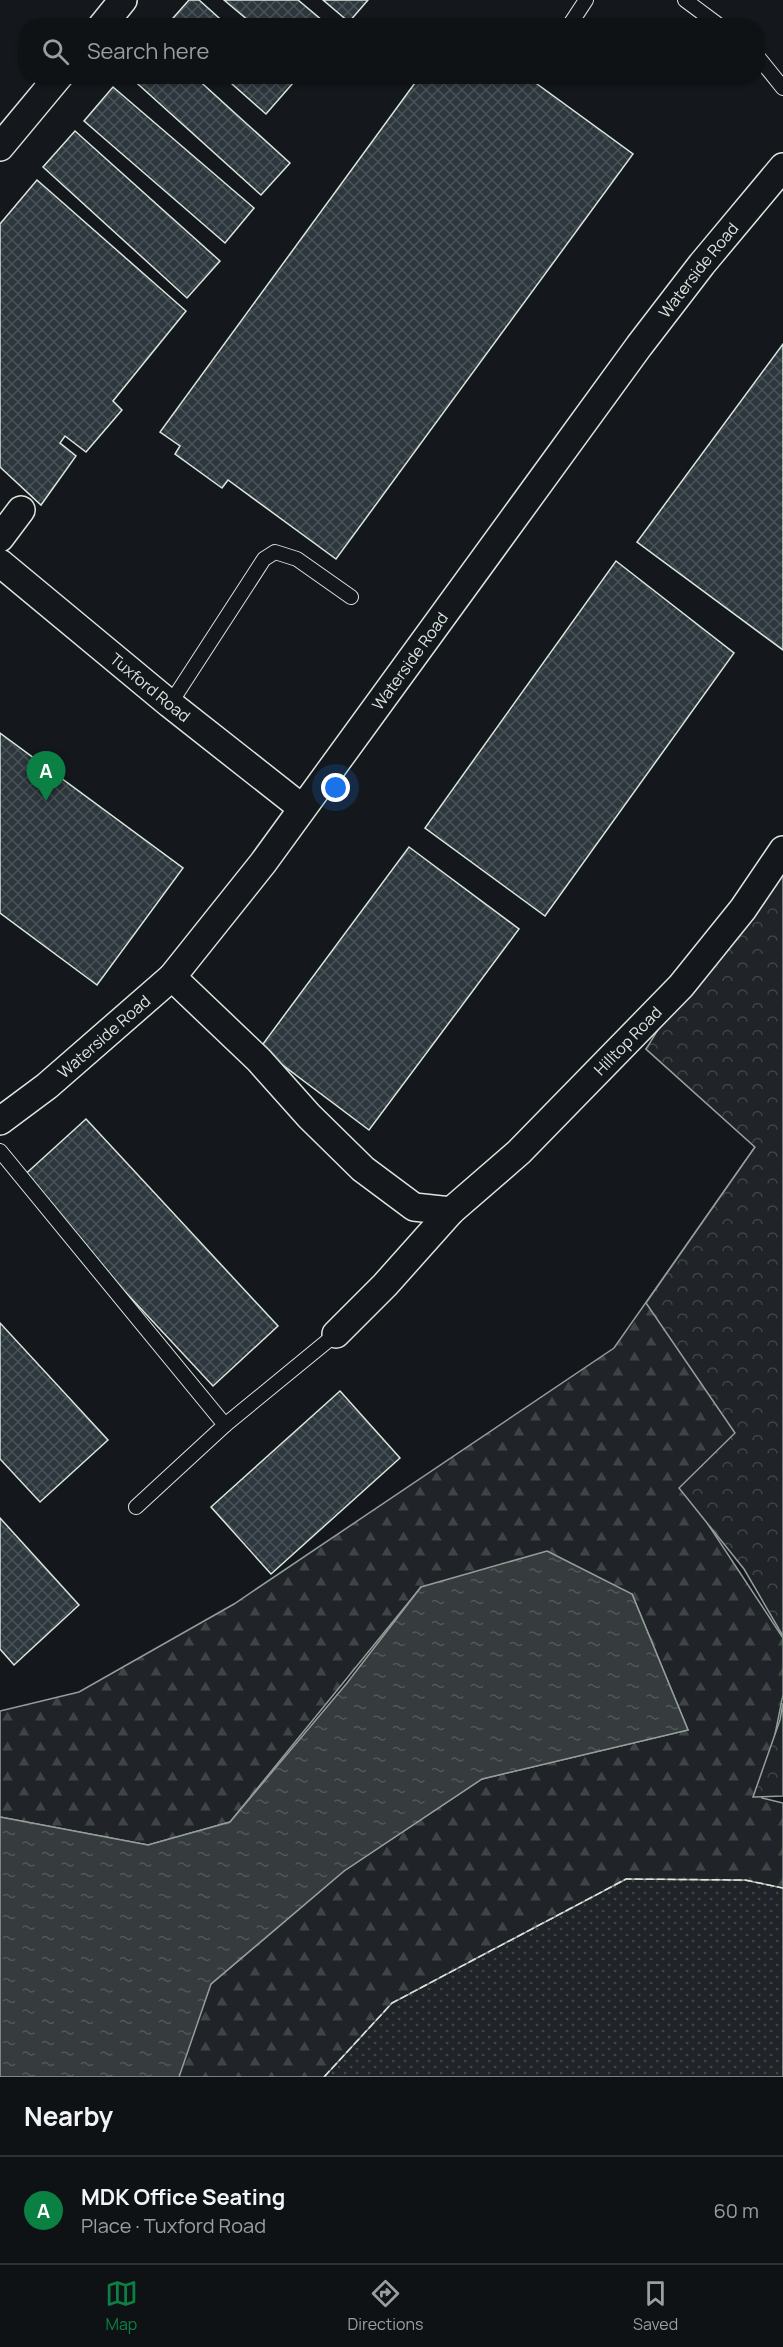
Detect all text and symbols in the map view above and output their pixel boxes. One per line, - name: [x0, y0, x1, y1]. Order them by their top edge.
- search box: [18, 18, 765, 84]
- icon: search: [39, 35, 72, 68]
- text: Search here: [87, 36, 209, 66]
- street label: Waterside Road: [654, 218, 743, 322]
- street label: Waterside Road: [367, 608, 453, 715]
- street label: Tuxford Road: [105, 648, 195, 727]
- pin: A: [26, 752, 66, 801]
- your location: [321, 773, 350, 802]
- street label: Waterside Road: [53, 990, 155, 1083]
- street label: Hilltop Road: [589, 1001, 666, 1080]
- text: Nearby: [24, 2098, 113, 2134]
- text: MDK Office Seating: [81, 2182, 285, 2212]
- text: A: [37, 2197, 50, 2224]
- text: 60 m: [713, 2197, 759, 2224]
- text: Place · Tuxford Road: [81, 2212, 266, 2239]
- tab: Map: [105, 2277, 138, 2335]
- tab: Directions: [348, 2277, 423, 2335]
- tab: Saved: [633, 2277, 678, 2335]

